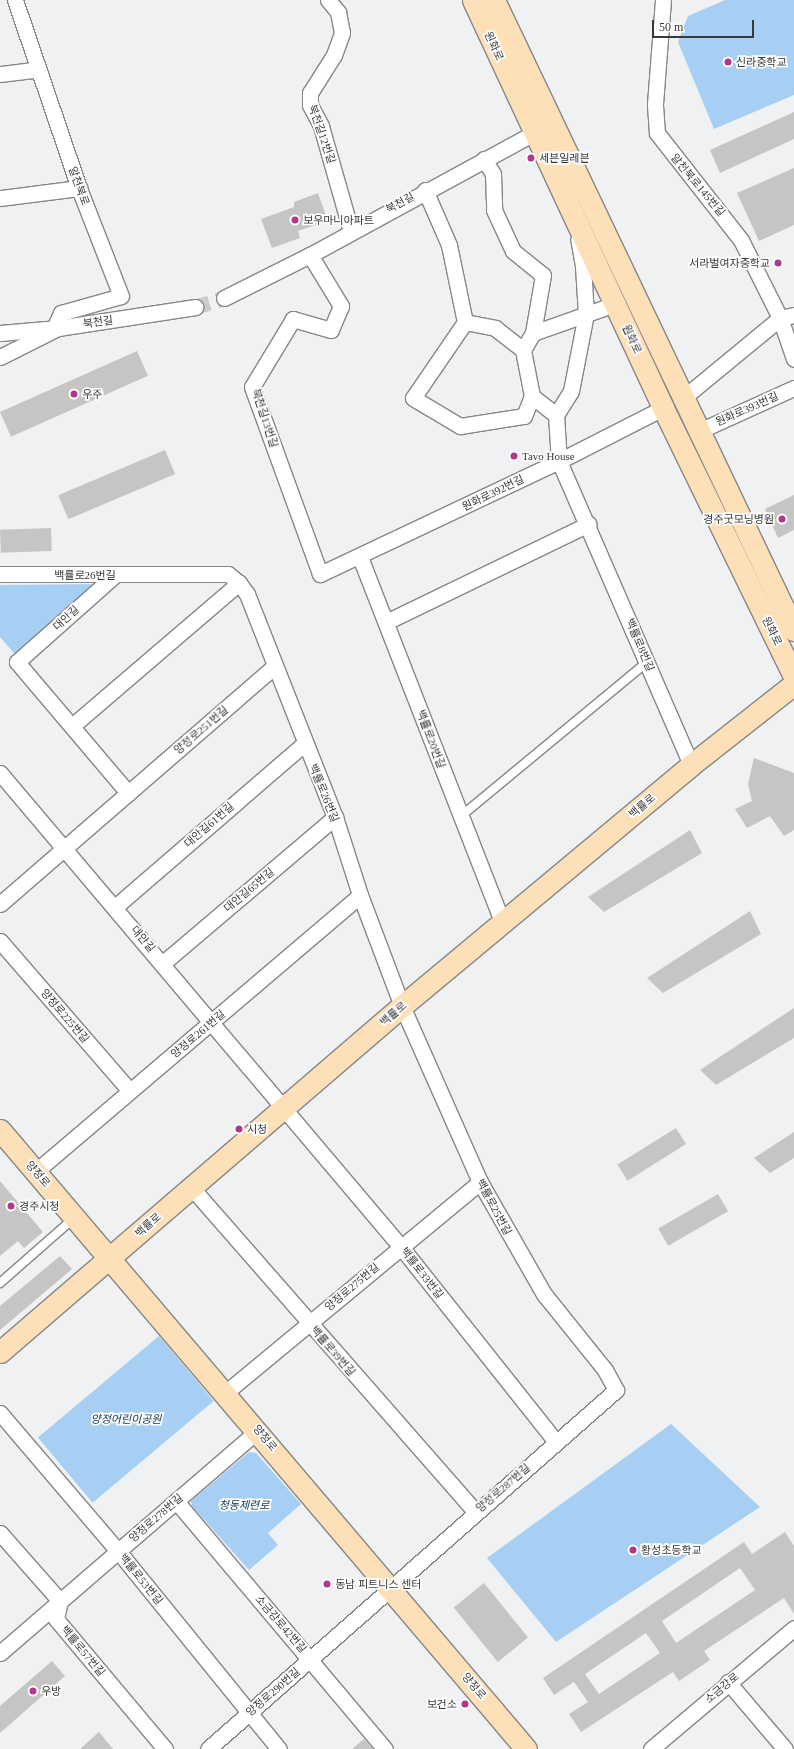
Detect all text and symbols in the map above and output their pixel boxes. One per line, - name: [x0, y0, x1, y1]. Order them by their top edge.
- scale bar: [654, 12, 756, 38]
- text: 50 m: [659, 20, 683, 34]
- street label: 원화로: [482, 29, 506, 63]
- place label: 신라중학교: [736, 55, 787, 69]
- marker: 신라중학교: [723, 57, 733, 67]
- street label: 북천길12번길: [306, 103, 338, 165]
- place label: 세븐일레븐: [539, 151, 590, 165]
- street label: 알천북로145번길: [668, 151, 728, 219]
- marker: 세븐일레븐: [526, 153, 536, 163]
- street label: 알천북로: [66, 165, 92, 207]
- street label: 북천길: [384, 190, 416, 216]
- place label: 보우마니아파트: [303, 213, 374, 227]
- marker: 보우마니아파트: [290, 215, 300, 225]
- place label: 서라벌여자중학교: [689, 256, 770, 270]
- marker: 서라벌여자중학교: [773, 258, 783, 268]
- street label: 북천길: [82, 313, 114, 331]
- street label: 원화로: [620, 322, 644, 356]
- place label: 우주: [82, 387, 102, 401]
- street label: 북천길13번길: [249, 387, 281, 449]
- marker: 우주: [69, 389, 79, 399]
- street label: 원화로393번길: [714, 389, 780, 429]
- place label: Tavo House: [522, 449, 575, 463]
- marker: Tavo House: [509, 451, 519, 461]
- street label: 원화로392번길: [460, 472, 526, 514]
- place label: 경주굿모닝병원: [703, 512, 774, 526]
- marker: 경주굿모닝병원: [777, 514, 787, 524]
- street label: 백률로26번길: [54, 568, 116, 582]
- street label: 대안길: [50, 603, 82, 633]
- street label: 원화로: [759, 614, 785, 648]
- street label: 백률로8번길: [623, 617, 657, 673]
- street label: 양정로251번길: [171, 703, 231, 757]
- street label: 백률로20번길: [414, 708, 448, 770]
- street label: 백률로26번길: [306, 762, 342, 824]
- street label: 백률로: [626, 791, 658, 821]
- street label: 대안길61번길: [181, 800, 237, 850]
- street label: 대안길65번길: [221, 865, 277, 915]
- street label: 대안길: [128, 923, 158, 955]
- street label: 양정로225번길: [38, 986, 92, 1046]
- street label: 백률로: [377, 999, 409, 1029]
- street label: 양정로261번길: [168, 1007, 228, 1061]
- place label: 시청: [247, 1122, 267, 1136]
- marker: 시청: [234, 1124, 244, 1134]
- street label: 양정로: [23, 1158, 53, 1190]
- street label: 백률로25번길: [474, 1177, 514, 1237]
- place label: 경주시청: [19, 1199, 59, 1213]
- marker: 경주시청: [6, 1201, 16, 1211]
- street label: 백률로: [132, 1210, 164, 1240]
- street label: 백률로33번길: [398, 1245, 446, 1301]
- street label: 양정로275번길: [322, 1260, 382, 1314]
- street label: 백률로39번길: [308, 1323, 358, 1379]
- park label: 양정어린이공원: [91, 1412, 161, 1426]
- street label: 양정로: [250, 1422, 280, 1454]
- street label: 양정로287번길: [473, 1461, 533, 1515]
- street label: 양정로278번길: [126, 1491, 186, 1545]
- park label: 청동제련로: [219, 1498, 269, 1512]
- place label: 황성초등학교: [641, 1543, 702, 1557]
- marker: 황성초등학교: [628, 1545, 638, 1555]
- street label: 백률로53번길: [116, 1551, 166, 1607]
- place label: 동남 피트니스 센터: [335, 1577, 421, 1591]
- marker: 동남 피트니스 센터: [322, 1579, 332, 1589]
- street label: 소금강로42번길: [252, 1593, 310, 1655]
- street label: 백률로57번길: [58, 1623, 108, 1679]
- street label: 양정로290번길: [243, 1665, 303, 1719]
- street label: 양정로: [459, 1670, 489, 1702]
- street label: 소금강로: [702, 1670, 742, 1706]
- place label: 우방: [41, 1684, 61, 1698]
- marker: 우방: [28, 1686, 38, 1696]
- place label: 보건소: [427, 1697, 457, 1711]
- marker: 보건소: [460, 1699, 470, 1709]

